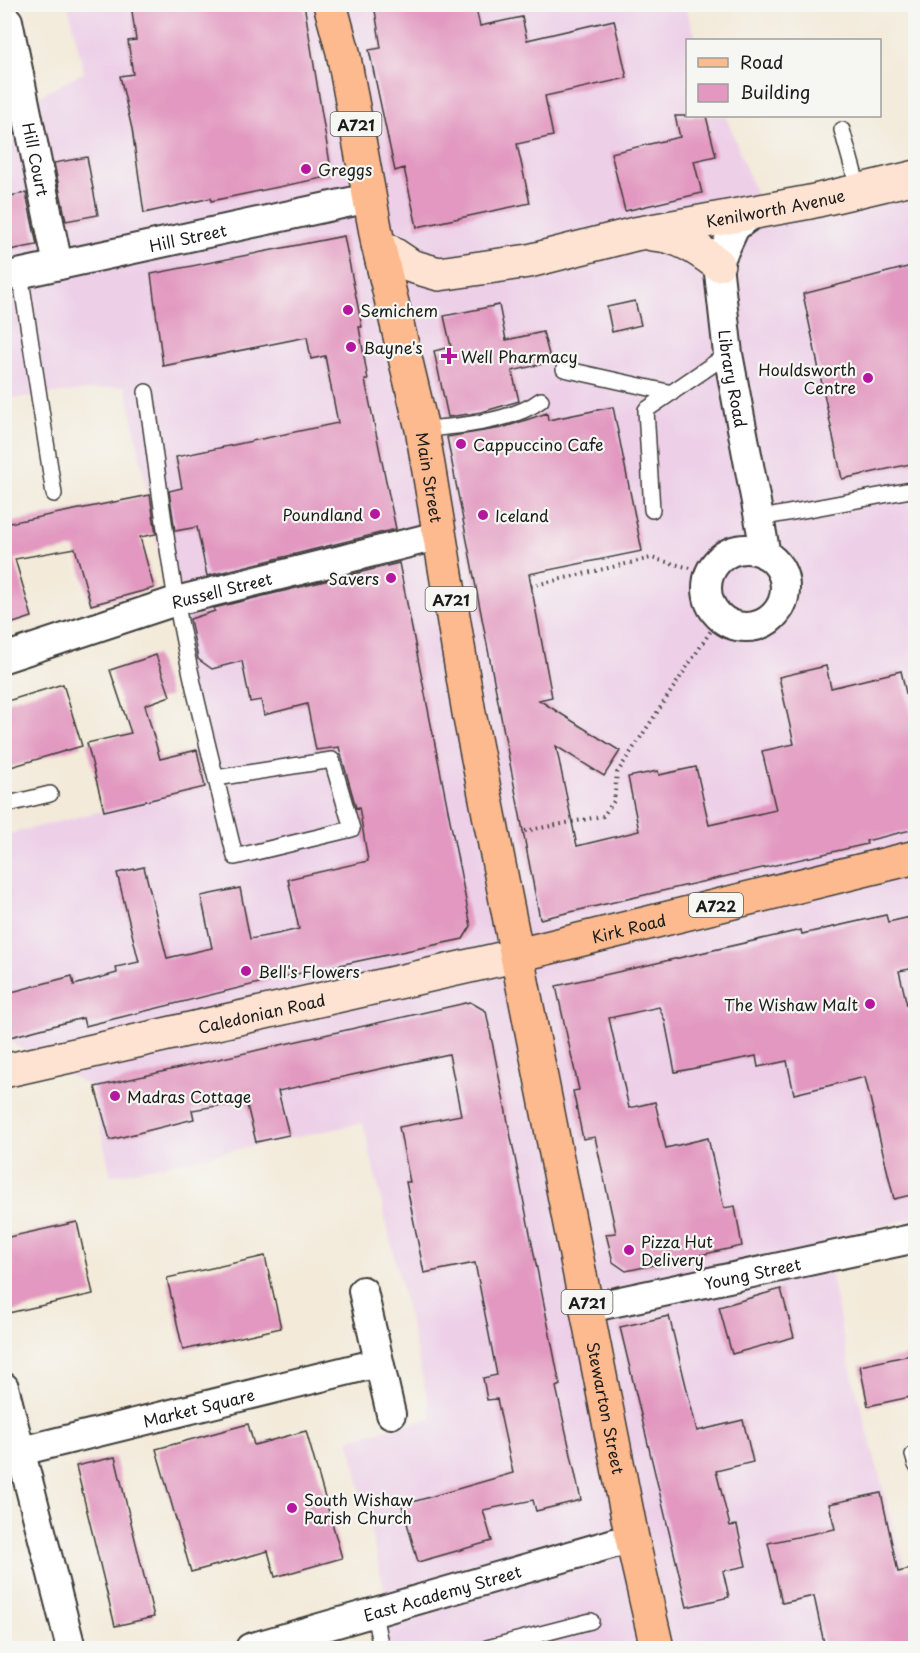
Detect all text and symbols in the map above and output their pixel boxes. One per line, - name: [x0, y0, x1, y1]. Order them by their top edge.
- legend: [686, 39, 881, 117]
- text: Road: [740, 48, 784, 75]
- text: Building: [740, 78, 810, 105]
- road number: A721: [330, 112, 382, 136]
- street label: Hill Court: [17, 120, 56, 199]
- place label: Greggs: [318, 157, 372, 181]
- marker: Greggs: [299, 162, 313, 176]
- street label: Kenilworth Avenue: [704, 182, 847, 233]
- street label: Hill Street: [147, 217, 229, 257]
- place label: Semichem: [360, 298, 438, 322]
- marker: Semichem: [341, 303, 355, 317]
- street label: Library Road: [713, 329, 754, 429]
- place label: Bayne's: [363, 335, 423, 359]
- marker: Bayne's: [344, 340, 358, 354]
- place label: Well Pharmacy: [461, 344, 578, 368]
- marker: Well Pharmacy: [442, 349, 456, 363]
- place label: Houldsworth Centre: [758, 357, 856, 399]
- marker: Houldsworth Centre: [861, 371, 875, 385]
- street label: Main Street: [411, 430, 449, 525]
- place label: Cappuccino Cafe: [473, 432, 604, 456]
- marker: Cappuccino Cafe: [454, 437, 468, 451]
- place label: Poundland: [283, 502, 363, 526]
- place label: Iceland: [495, 503, 549, 527]
- marker: Poundland: [368, 507, 382, 521]
- marker: Iceland: [476, 508, 490, 522]
- street label: Russell Street: [169, 566, 275, 614]
- place label: Savers: [329, 566, 379, 590]
- marker: Savers: [384, 571, 398, 585]
- road number: A721: [426, 587, 476, 611]
- road number: A722: [689, 893, 743, 917]
- street label: Kirk Road: [589, 907, 668, 948]
- place label: Bell's Flowers: [258, 959, 360, 983]
- marker: Bell's Flowers: [239, 964, 253, 978]
- street label: Caledonian Road: [196, 987, 327, 1039]
- place label: The Wishaw Malt: [724, 992, 858, 1016]
- marker: The Wishaw Malt: [863, 997, 877, 1011]
- place label: Madras Cottage: [127, 1084, 251, 1108]
- marker: Madras Cottage: [108, 1089, 122, 1103]
- place label: Pizza Hut Delivery: [641, 1229, 713, 1271]
- marker: Pizza Hut Delivery: [622, 1243, 636, 1257]
- street label: Young Street: [702, 1251, 803, 1295]
- road number: A721: [562, 1290, 612, 1314]
- street label: Stewarton Street: [581, 1339, 631, 1477]
- street label: Market Square: [140, 1382, 257, 1433]
- place label: South Wishaw Parish Church: [304, 1487, 413, 1529]
- marker: South Wishaw Parish Church: [285, 1501, 299, 1515]
- street label: East Academy Street: [360, 1558, 524, 1627]

